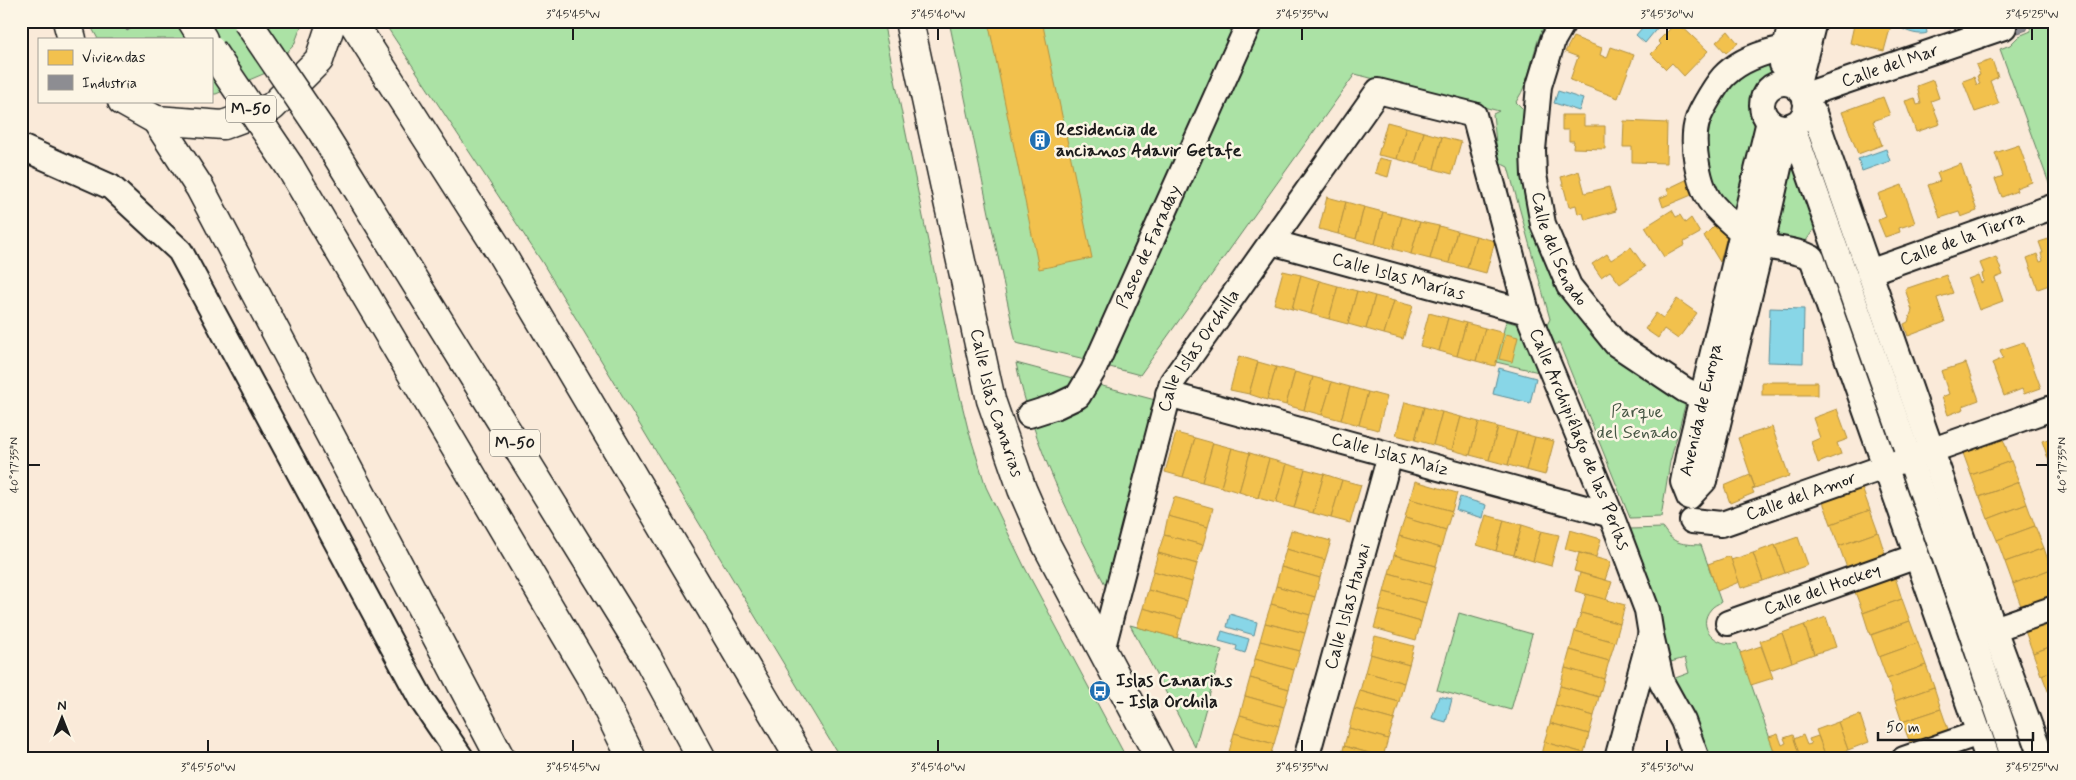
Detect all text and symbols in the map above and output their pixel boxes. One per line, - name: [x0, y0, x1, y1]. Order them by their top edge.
- text: 3°45'45"W: [546, 7, 600, 23]
- text: 3°45'40"W: [911, 7, 965, 23]
- text: 3°45'35"W: [1276, 7, 1328, 23]
- text: 3°45'30"W: [1641, 7, 1694, 23]
- text: 3°45'25"W: [2006, 7, 2059, 23]
- legend: [38, 38, 212, 102]
- street label: Calle del Mar: [1838, 38, 1942, 94]
- text: Viviendas: [82, 48, 146, 68]
- text: Industria: [82, 74, 137, 94]
- road number: M-50: [226, 96, 276, 122]
- place label: Residencia de ancianos Adavir Getafe: [1056, 118, 1241, 163]
- building icon: Residencia de ancianos Adavir Getafe: [1028, 128, 1052, 152]
- street label: Paseo de Faraday: [1111, 181, 1187, 312]
- street label: Calle del Senado: [1525, 190, 1593, 311]
- street label: Calle de la Tierra: [1897, 206, 2028, 272]
- street label: Calle Islas Marías: [1329, 247, 1468, 306]
- street label: Calle Islas Orchilla: [1153, 285, 1246, 415]
- street label: Calle Archipiélago de las Perlas: [1523, 325, 1635, 554]
- street label: Calle Islas Canarias: [964, 326, 1029, 481]
- street label: Avenida de Europa: [1674, 341, 1728, 479]
- park label: Parque del Senado: [1596, 400, 1678, 445]
- street label: Calle Islas Maíz: [1328, 427, 1452, 482]
- road number: M-50: [490, 429, 540, 456]
- text: 40°17'35"N: [7, 437, 23, 493]
- text: 40°17'35"N: [2055, 437, 2071, 493]
- street label: Calle del Amor: [1743, 466, 1860, 527]
- street label: Calle Islas Hawai: [1319, 541, 1377, 672]
- street label: Calle del Hockey: [1760, 558, 1884, 621]
- place label: Islas Canarias - Isla Orchila: [1116, 669, 1232, 714]
- bus stop icon: Islas Canarias - Isla Orchila: [1088, 679, 1112, 703]
- north arrow: [38, 692, 88, 742]
- text: N: [57, 697, 67, 715]
- scale bar: [1878, 710, 2034, 742]
- text: 50 m: [1886, 718, 1920, 738]
- text: 3°45'50"W: [181, 760, 235, 776]
- text: 3°45'45"W: [546, 760, 600, 776]
- text: 3°45'40"W: [911, 760, 965, 776]
- text: 3°45'35"W: [1276, 760, 1328, 776]
- text: 3°45'30"W: [1641, 760, 1694, 776]
- text: 3°45'25"W: [2006, 760, 2059, 776]

